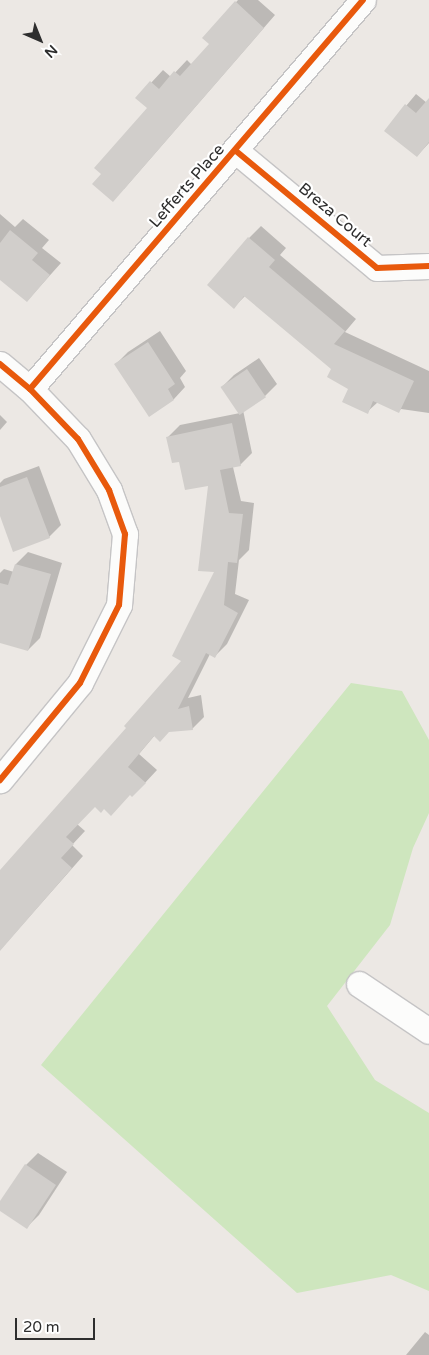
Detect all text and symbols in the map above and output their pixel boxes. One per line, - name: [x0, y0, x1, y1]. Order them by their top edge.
- north arrow: [15, 15, 65, 65]
- text: N: [41, 41, 61, 61]
- street label: Lefferts Place: [145, 140, 229, 232]
- street label: Breza Court: [295, 179, 375, 251]
- scale bar: [18, 1308, 98, 1340]
- text: 20 m: [23, 1318, 60, 1336]

